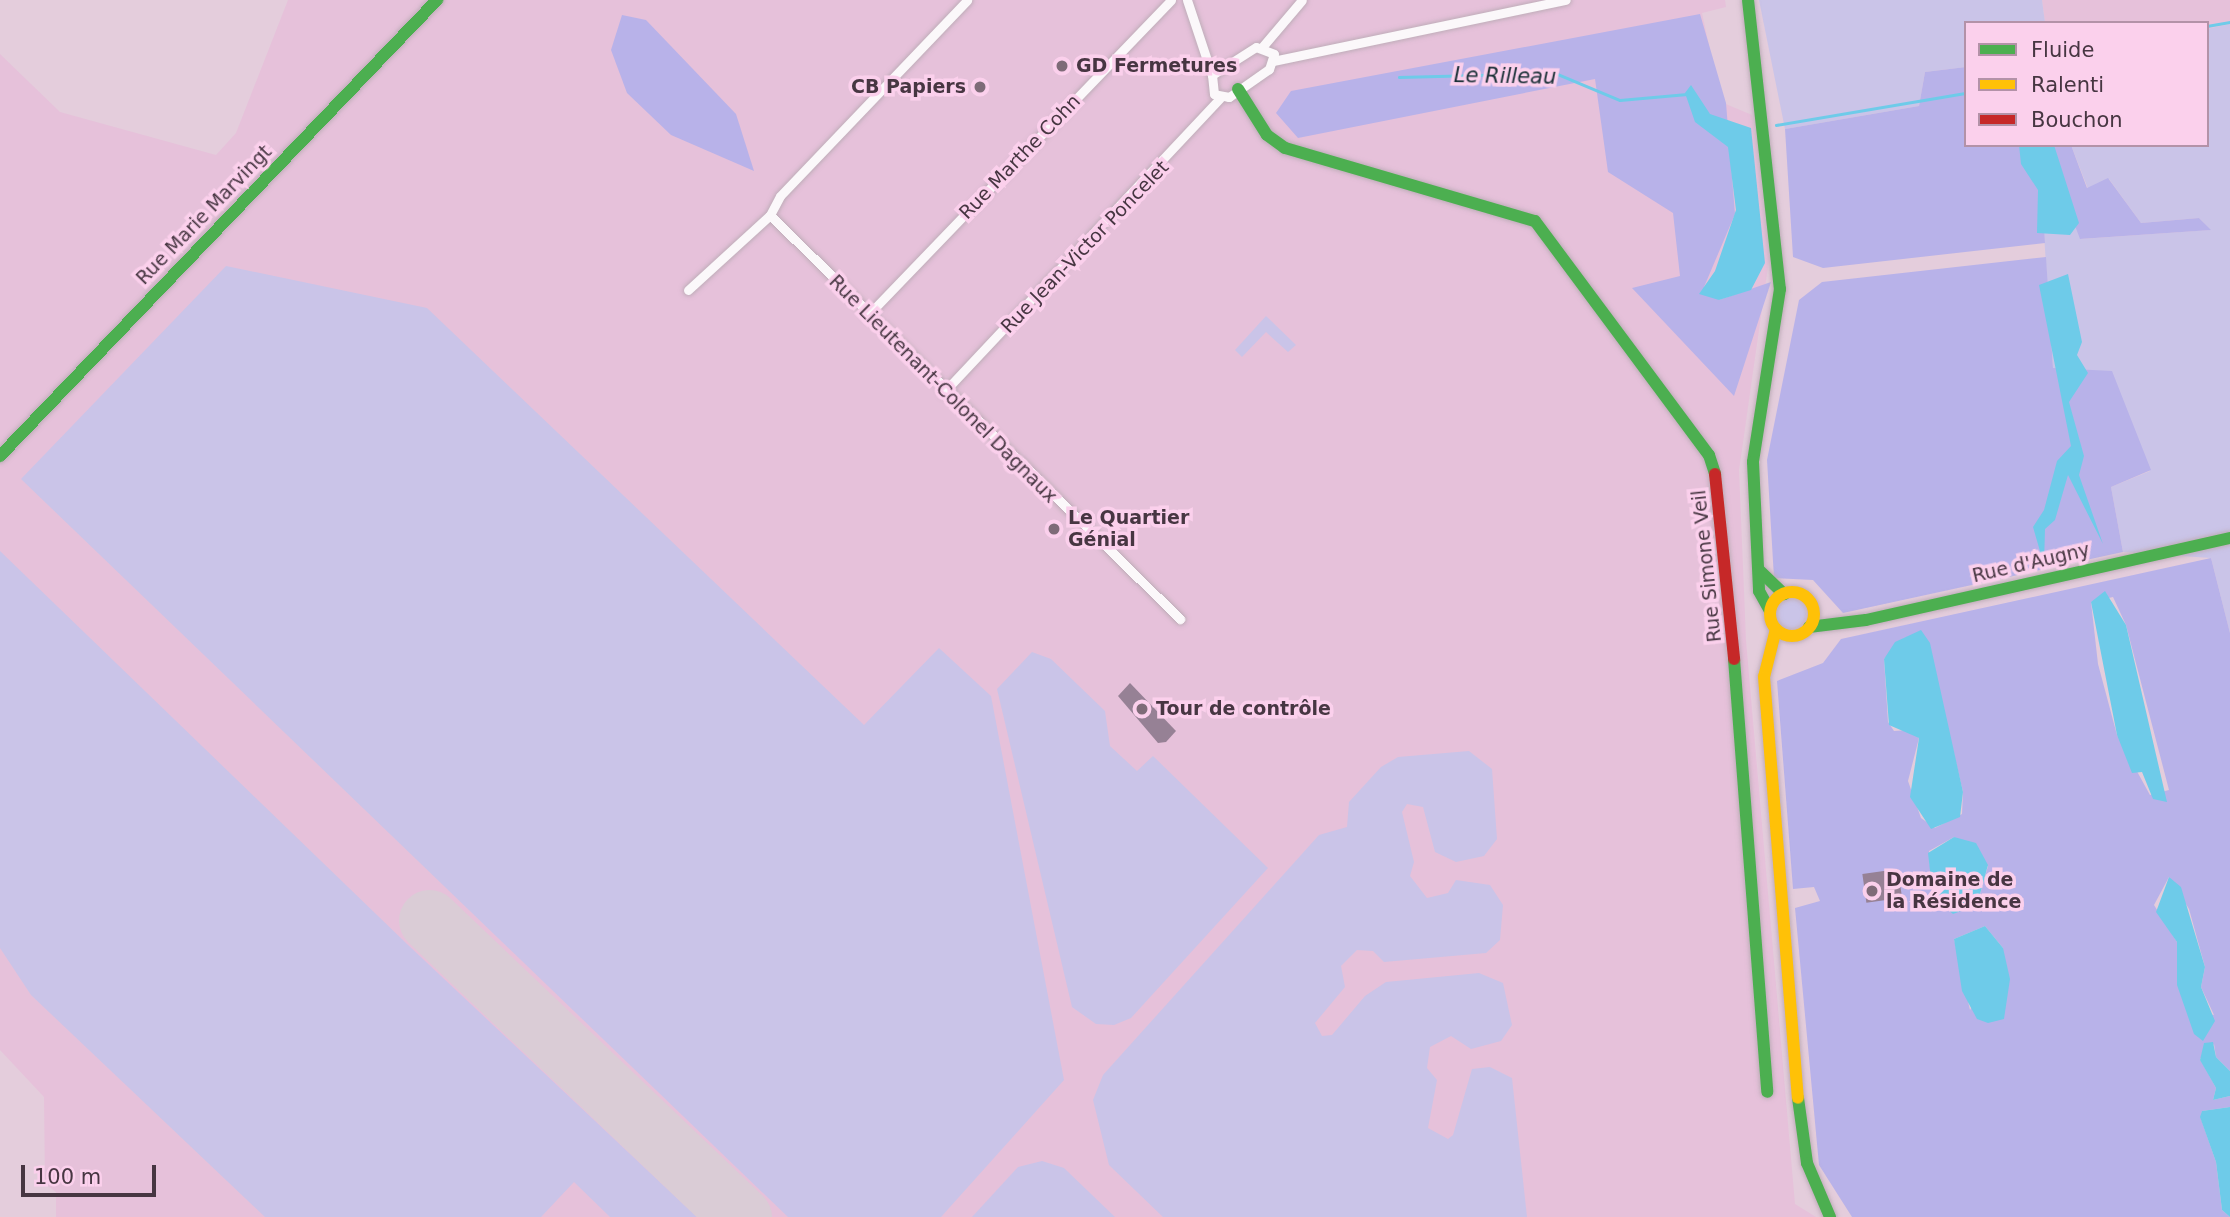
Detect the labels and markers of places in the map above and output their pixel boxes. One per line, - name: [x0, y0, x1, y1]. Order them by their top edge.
- place label: GD Fermetures: [1076, 55, 1237, 77]
- marker: GD Fermetures: [1054, 58, 1070, 74]
- place label: CB Papiers: [851, 76, 966, 98]
- marker: CB Papiers: [972, 79, 988, 95]
- place label: Le Quartier Génial: [1068, 507, 1189, 551]
- marker: Le Quartier Génial: [1046, 521, 1062, 537]
- place label: Tour de contrôle: [1156, 698, 1331, 720]
- marker: Tour de contrôle: [1134, 701, 1150, 717]
- place label: Domaine de la Résidence: [1886, 869, 2021, 913]
- marker: Domaine de la Résidence: [1864, 883, 1880, 899]

